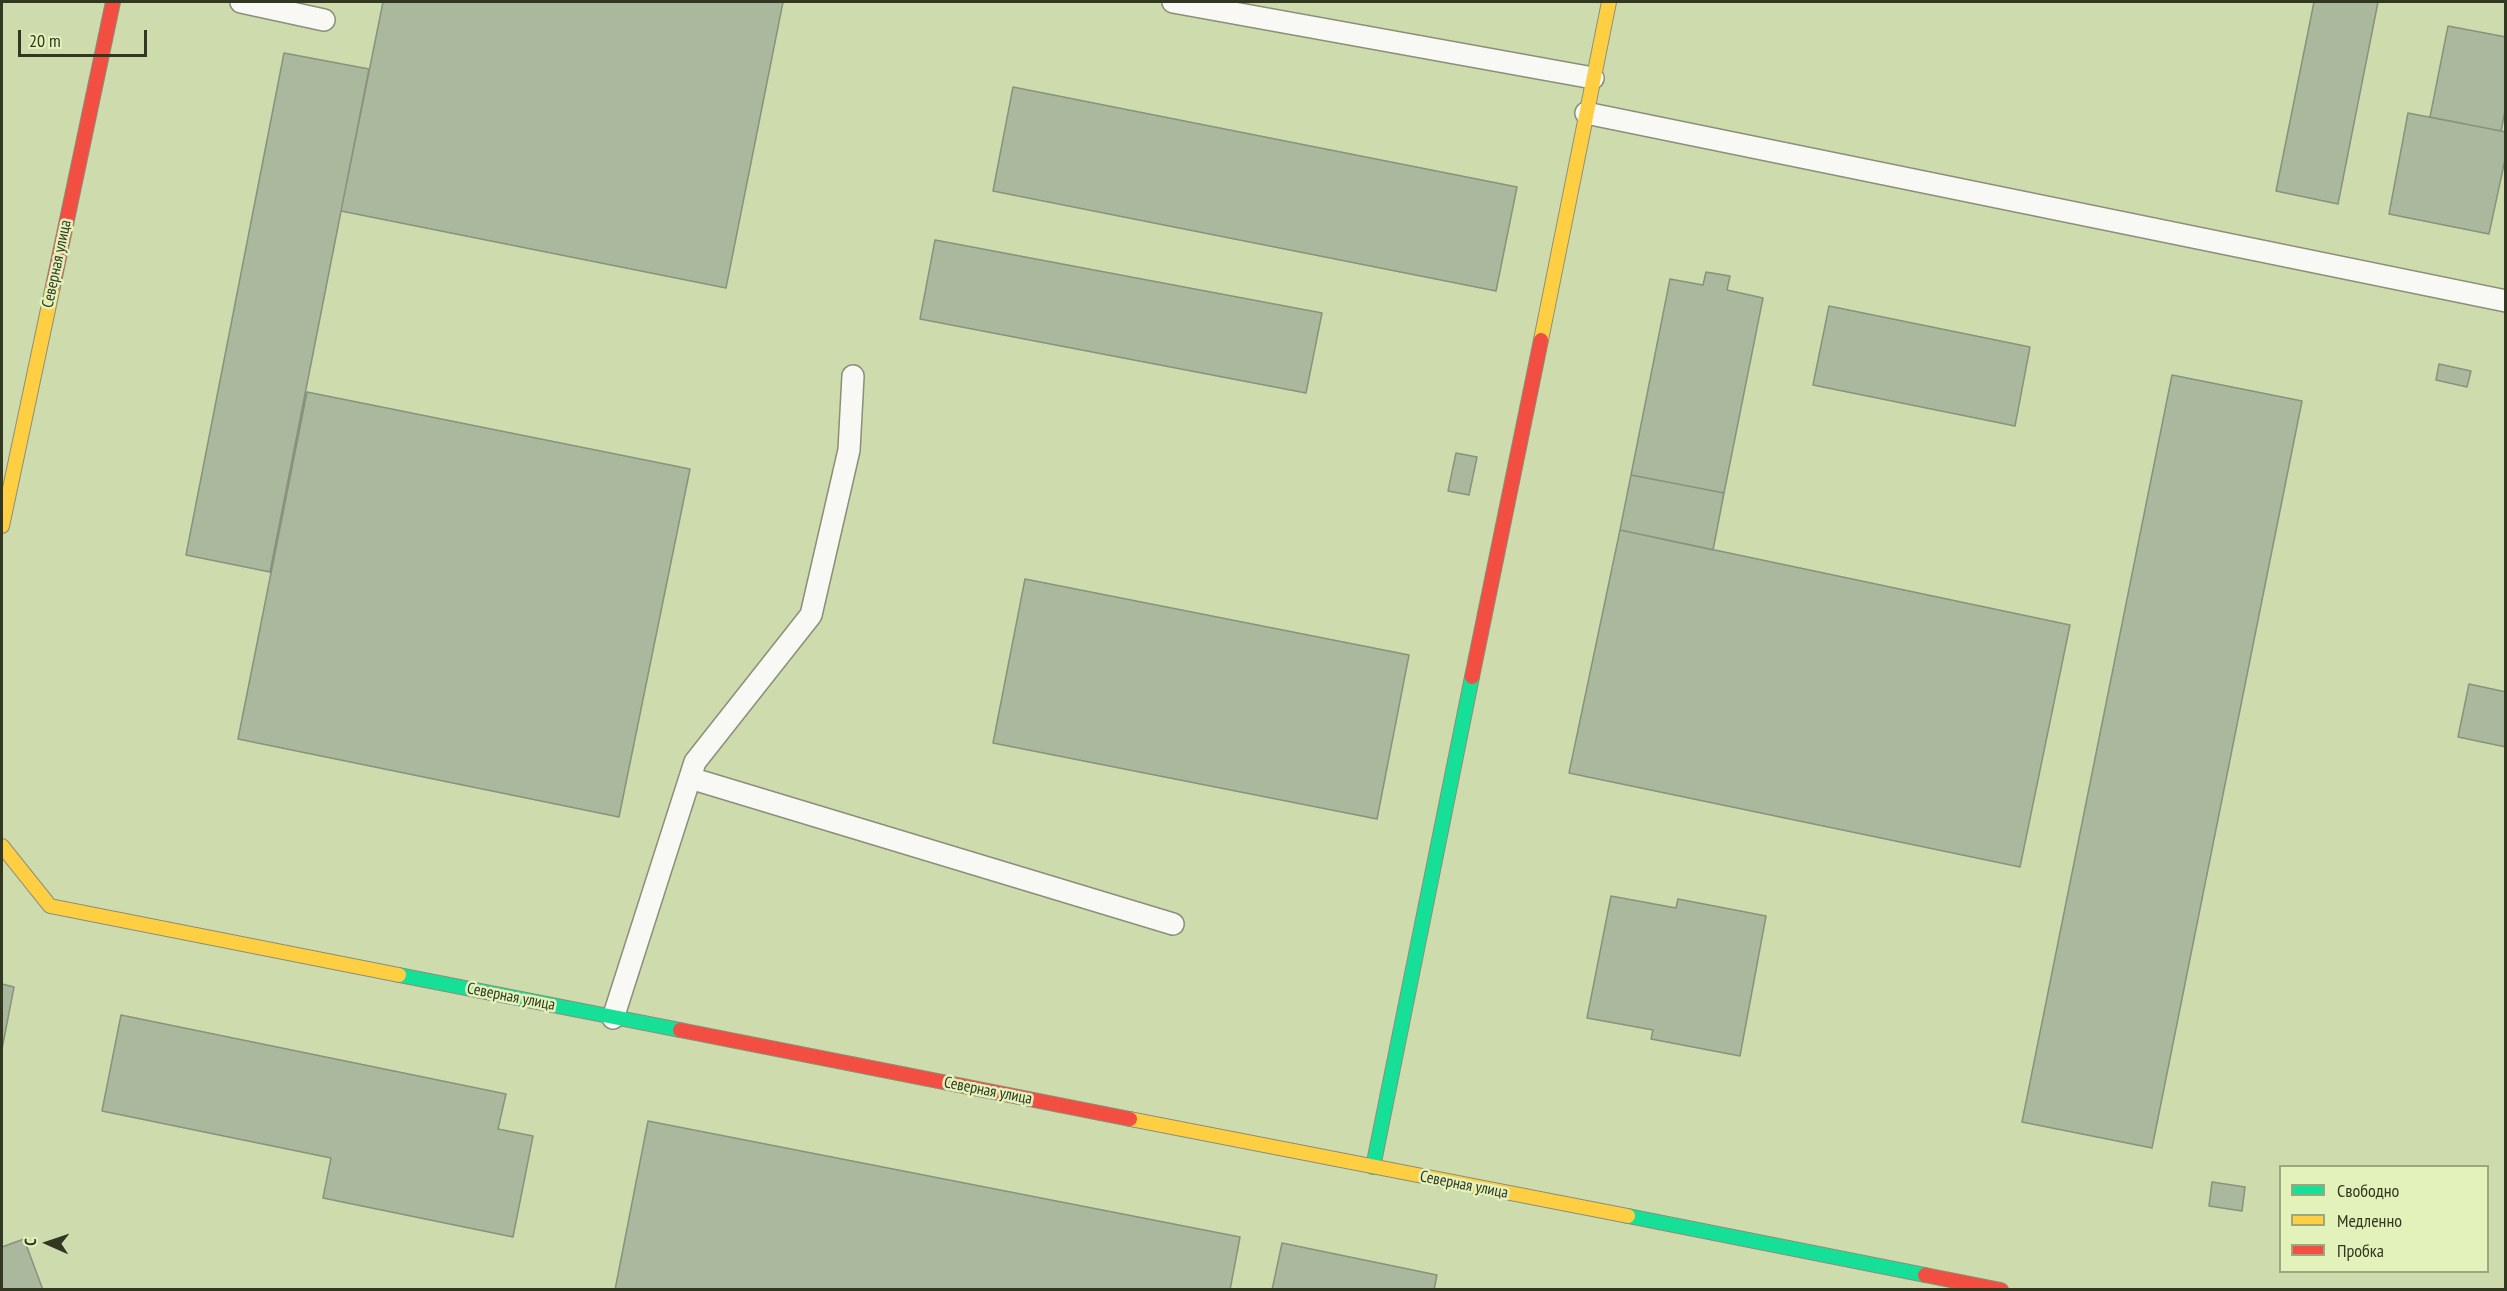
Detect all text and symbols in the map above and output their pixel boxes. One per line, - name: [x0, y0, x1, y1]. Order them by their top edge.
- scale bar: [21, 18, 150, 56]
- text: 20 m: [29, 29, 61, 52]
- street label: Северная улица: [38, 218, 76, 310]
- street label: Северная улица: [465, 979, 557, 1015]
- street label: Северная улица: [942, 1073, 1034, 1109]
- legend: [2279, 1165, 2489, 1273]
- street label: Северная улица: [1418, 1167, 1510, 1203]
- text: Свободно: [2337, 1179, 2399, 1202]
- text: Медленно: [2337, 1209, 2402, 1232]
- north arrow: [18, 1213, 78, 1273]
- text: С: [20, 1238, 40, 1246]
- text: Пробка: [2337, 1239, 2384, 1262]

